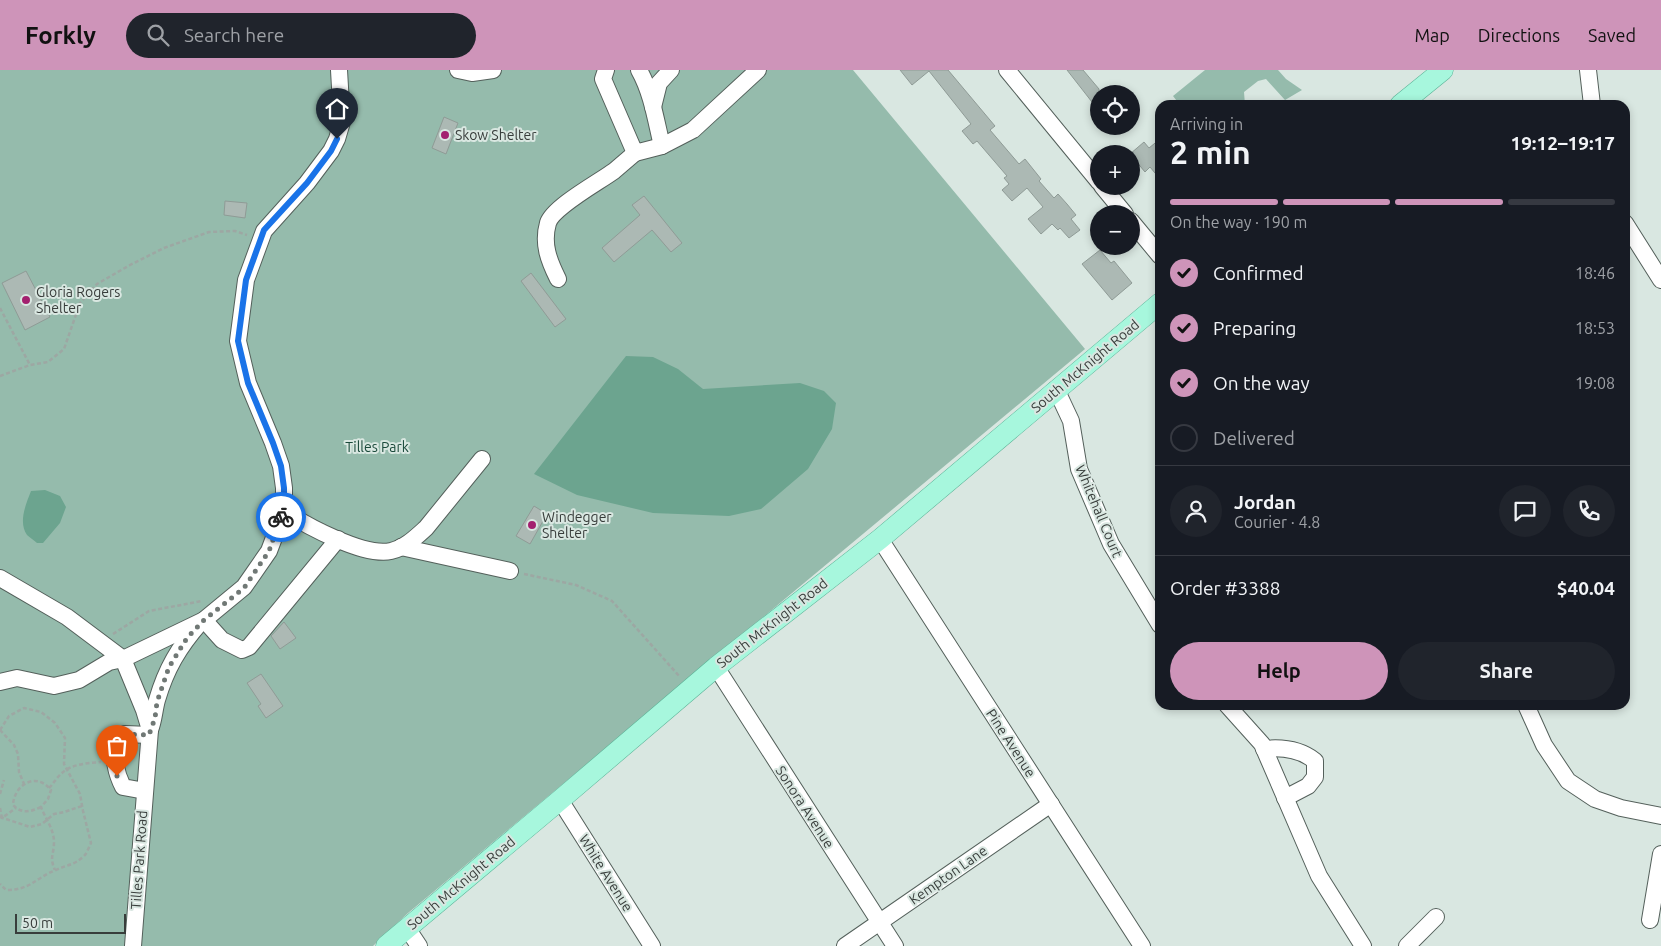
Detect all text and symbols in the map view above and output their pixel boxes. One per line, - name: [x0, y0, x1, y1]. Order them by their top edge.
- search box: [126, 13, 476, 58]
- icon: search: [144, 21, 172, 49]
- text: Forkly: [25, 22, 96, 49]
- text: Search here: [184, 24, 284, 46]
- text: Map: [1414, 25, 1450, 45]
- text: Directions: [1478, 25, 1560, 45]
- text: Saved: [1588, 25, 1636, 45]
- map controls: [1090, 85, 1140, 255]
- button: locate: [1090, 85, 1140, 135]
- pin: [316, 88, 358, 139]
- icon: home: [323, 95, 351, 123]
- text: Arriving in: [1170, 115, 1243, 133]
- place label: Skow Shelter: [455, 127, 537, 143]
- marker: Skow Shelter: [439, 129, 451, 141]
- text: 19:12–19:17: [1510, 132, 1615, 154]
- text: 2 min: [1170, 134, 1251, 170]
- button: +: [1090, 145, 1140, 195]
- button: −: [1090, 205, 1140, 255]
- text: On the way · 190 m: [1170, 213, 1307, 231]
- icon: check: [1170, 259, 1198, 287]
- text: Confirmed: [1213, 262, 1304, 284]
- text: 18:46: [1575, 264, 1615, 282]
- place label: Gloria Rogers Shelter: [36, 284, 120, 316]
- marker: Gloria Rogers Shelter: [20, 294, 32, 306]
- icon: check: [1170, 314, 1198, 342]
- street label: South McKnight Road: [1028, 316, 1142, 416]
- text: Preparing: [1213, 317, 1297, 339]
- text: 18:53: [1575, 319, 1615, 337]
- icon: check: [1170, 369, 1198, 397]
- text: On the way: [1213, 372, 1310, 394]
- text: 19:08: [1575, 374, 1615, 392]
- text: Delivered: [1213, 427, 1295, 449]
- park label: Tilles Park: [345, 439, 409, 455]
- street label: Whitehall Court: [1072, 462, 1126, 560]
- button: person: [1170, 485, 1222, 537]
- button: chat: [1499, 485, 1551, 537]
- button: phone: [1563, 485, 1615, 537]
- text: Jordan: [1234, 491, 1296, 513]
- courier: [256, 492, 306, 542]
- icon: bike: [267, 503, 295, 531]
- place label: Windegger Shelter: [542, 509, 612, 541]
- text: Courier · 4.8: [1234, 513, 1320, 531]
- marker: Windegger Shelter: [526, 519, 538, 531]
- street label: South McKnight Road: [714, 575, 830, 671]
- text: Order #3388: [1170, 577, 1280, 599]
- text: $40.04: [1557, 577, 1615, 599]
- button: Help: [1170, 642, 1388, 700]
- button: Share: [1398, 642, 1615, 700]
- street label: Pine Avenue: [983, 706, 1039, 780]
- pin: [96, 725, 138, 776]
- icon: bag: [103, 732, 131, 760]
- street label: Sonora Avenue: [773, 763, 837, 851]
- street label: Tilles Park Road: [128, 810, 150, 910]
- street label: White Avenue: [576, 831, 636, 915]
- street label: South McKnight Road: [404, 833, 518, 933]
- street label: Kempton Lane: [906, 842, 990, 908]
- scale bar: [15, 911, 126, 934]
- text: 50 m: [22, 915, 53, 931]

